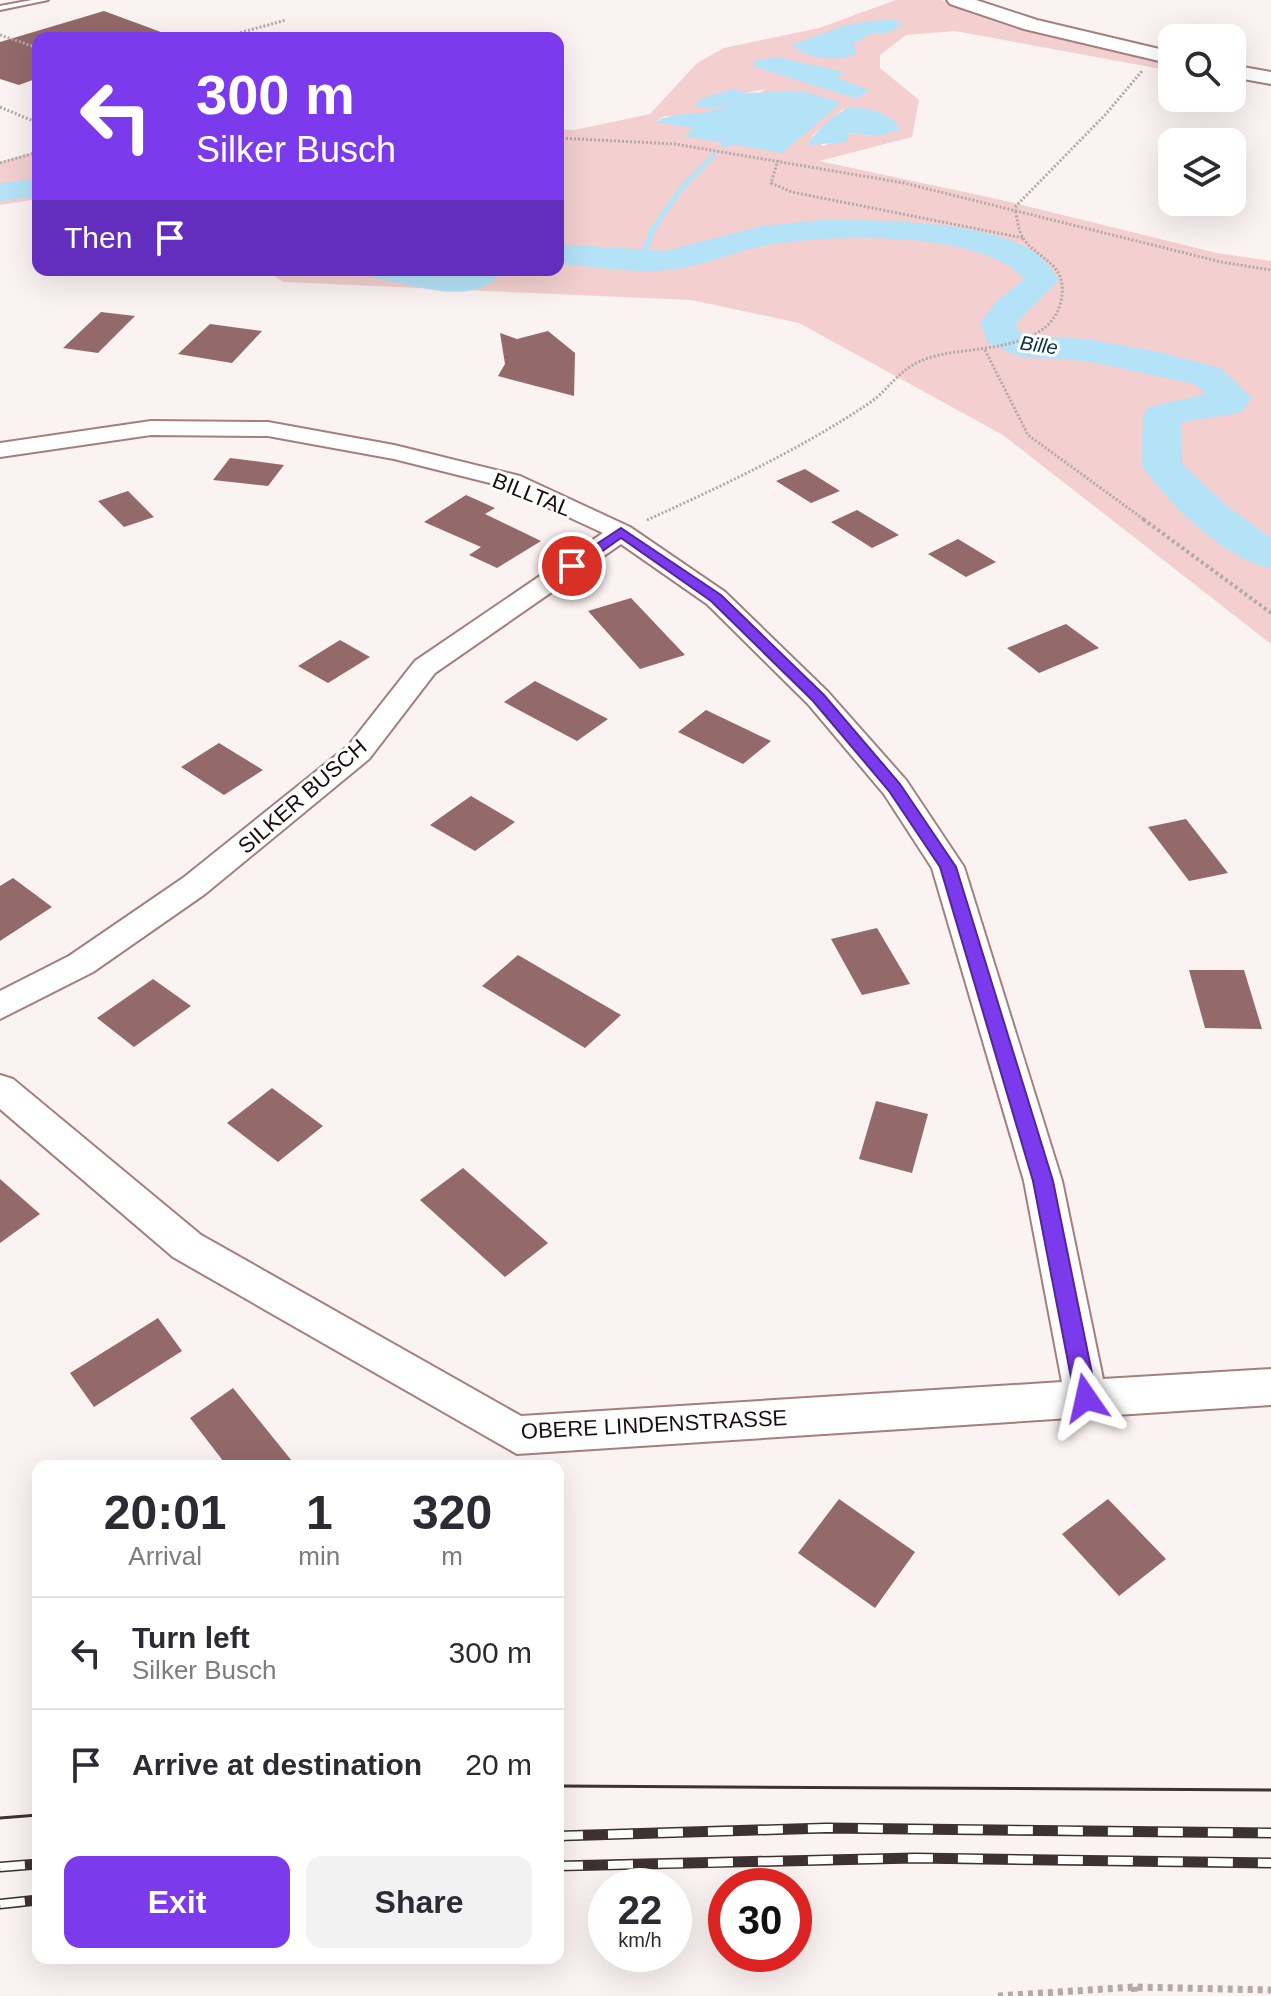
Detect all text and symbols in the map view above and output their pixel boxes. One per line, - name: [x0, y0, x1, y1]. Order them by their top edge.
- map controls: [1158, 24, 1246, 216]
- button: search: [1158, 24, 1246, 112]
- text: 300 m: [196, 63, 355, 126]
- icon: left: [64, 64, 168, 168]
- button: layers: [1158, 128, 1246, 216]
- text: Silker Busch: [196, 129, 396, 170]
- icon: arrive: [148, 216, 192, 260]
- text: Then: [64, 221, 132, 254]
- water label: Bille: [1019, 331, 1059, 359]
- street label: BILLTAL: [489, 467, 575, 521]
- pin: [538, 532, 606, 600]
- icon: arrive: [550, 544, 594, 588]
- street label: SILKER BUSCH: [233, 734, 371, 859]
- position arrow: [1044, 1356, 1128, 1440]
- street label: OBERE LINDENSTRASSE: [520, 1405, 788, 1444]
- text: 20:01: [104, 1486, 227, 1539]
- text: 1: [306, 1486, 333, 1539]
- text: 320: [412, 1486, 492, 1539]
- text: Arrival: [128, 1541, 202, 1571]
- text: min: [298, 1541, 340, 1571]
- text: m: [441, 1541, 463, 1571]
- text: Turn left: [132, 1621, 250, 1654]
- icon: left: [64, 1631, 108, 1675]
- text: 300 m: [449, 1636, 532, 1669]
- text: Silker Busch: [132, 1655, 277, 1685]
- icon: arrive: [64, 1743, 108, 1787]
- text: Arrive at destination: [132, 1748, 422, 1781]
- text: 20 m: [465, 1748, 532, 1781]
- button: Exit: [64, 1856, 290, 1948]
- button: Share: [306, 1856, 532, 1948]
- speed limit sign: 30: [708, 1868, 812, 1972]
- text: 22: [618, 1888, 662, 1932]
- text: km/h: [618, 1929, 662, 1951]

